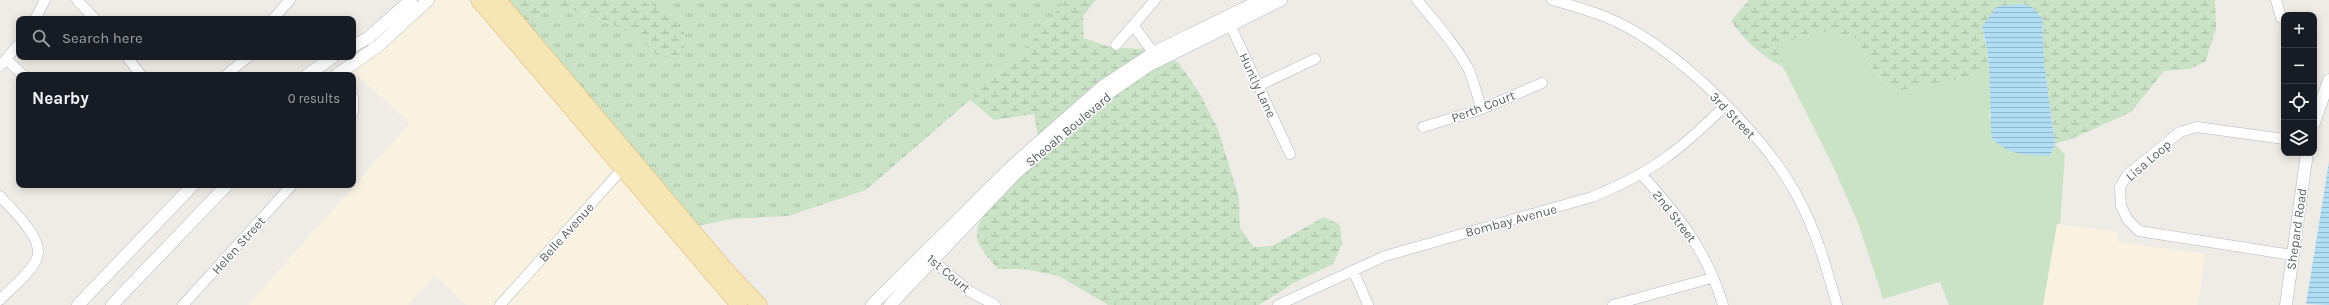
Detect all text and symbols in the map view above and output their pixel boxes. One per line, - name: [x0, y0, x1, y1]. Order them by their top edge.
- map controls: [2281, 12, 2317, 156]
- button: +: [2281, 12, 2317, 48]
- search box: [16, 16, 356, 60]
- icon: search: [30, 27, 52, 49]
- text: Search here: [62, 29, 143, 47]
- button: −: [2281, 48, 2317, 84]
- street label: Huntly Lane: [1236, 50, 1279, 120]
- button: locate: [2281, 84, 2317, 120]
- street label: Perth Court: [1449, 87, 1517, 125]
- text: Nearby: [32, 88, 89, 108]
- street label: Sheoah Boulevard: [1022, 89, 1114, 170]
- street label: 3rd Street: [1707, 89, 1759, 142]
- text: 0 results: [288, 91, 340, 106]
- button: layers: [2281, 120, 2317, 156]
- street label: Lisa Loop: [2123, 137, 2174, 184]
- street label: 2nd Street: [1650, 187, 1700, 245]
- street label: Shepard Road: [2283, 187, 2310, 271]
- street label: Belle Avenue: [536, 199, 597, 265]
- street label: Bombay Avenue: [1464, 201, 1559, 240]
- street label: Helen Street: [209, 213, 268, 277]
- street label: 1st Court: [924, 251, 973, 296]

